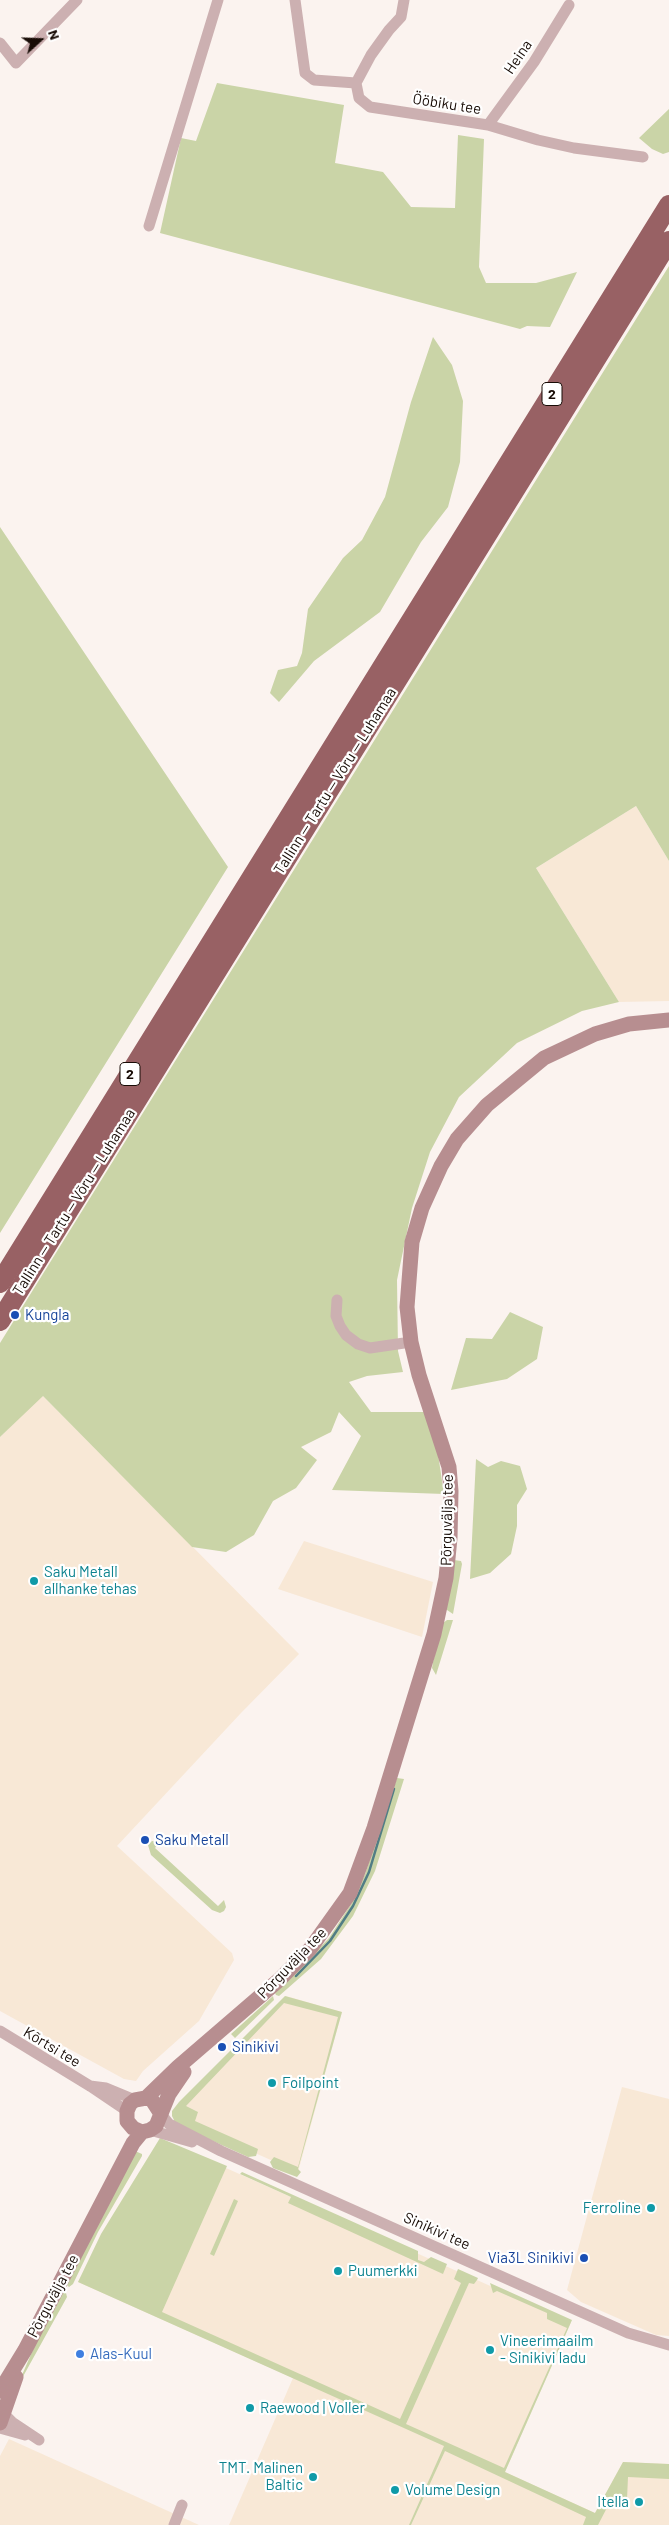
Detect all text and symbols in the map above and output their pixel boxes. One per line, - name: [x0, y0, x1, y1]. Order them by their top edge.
- north arrow: [15, 15, 65, 65]
- text: N: [45, 27, 64, 42]
- street label: Heina: [500, 36, 536, 78]
- street label: Ööbiku tee: [411, 90, 483, 118]
- road number: 2: [542, 382, 562, 406]
- street label: Tallinn — Tartu — Võru — Luhamaa: [270, 684, 400, 878]
- road number: 2: [120, 1062, 140, 1086]
- street label: Tallinn — Tartu — Võru — Luhamaa: [9, 1105, 139, 1299]
- place label: Kungla: [25, 1306, 69, 1324]
- marker: Kungla: [9, 1309, 21, 1321]
- street label: Põrguvälja tee: [437, 1474, 457, 1566]
- place label: Saku Metall allhanke tehas: [44, 1563, 137, 1598]
- marker: Saku Metall allhanke tehas: [28, 1575, 40, 1587]
- place label: Saku Metall: [155, 1831, 229, 1849]
- marker: Saku Metall: [139, 1834, 151, 1846]
- street label: Põrguvälja tee: [254, 1924, 330, 2002]
- street label: Kõrtsi tee: [20, 2023, 84, 2071]
- place label: Sinikivi: [232, 2038, 279, 2056]
- marker: Sinikivi: [216, 2041, 228, 2053]
- place label: Foilpoint: [282, 2074, 339, 2092]
- marker: Foilpoint: [266, 2077, 278, 2089]
- place label: Ferroline: [583, 2199, 641, 2217]
- marker: Ferroline: [645, 2202, 657, 2214]
- street label: Sinikivi tee: [401, 2208, 473, 2254]
- place label: Via3L Sinikivi: [488, 2249, 574, 2267]
- street label: Põrguvälja tee: [24, 2251, 82, 2341]
- marker: Via3L Sinikivi: [578, 2252, 590, 2264]
- place label: Puumerkki: [348, 2262, 418, 2280]
- marker: Puumerkki: [332, 2265, 344, 2277]
- place label: Vineerimaailm - Sinikivi ladu: [500, 2332, 593, 2367]
- marker: Vineerimaailm - Sinikivi ladu: [484, 2344, 496, 2356]
- place label: Alas-Kuul: [90, 2345, 152, 2363]
- marker: Alas-Kuul: [74, 2348, 86, 2360]
- place label: Raewood | Voller: [260, 2399, 365, 2417]
- marker: Raewood | Voller: [244, 2402, 256, 2414]
- place label: TMT. Malinen Baltic: [219, 2459, 303, 2494]
- marker: TMT. Malinen Baltic: [307, 2471, 319, 2483]
- place label: Volume Design: [405, 2481, 500, 2499]
- marker: Volume Design: [389, 2484, 401, 2496]
- place label: Itella: [597, 2493, 629, 2511]
- marker: Itella: [633, 2496, 645, 2508]

